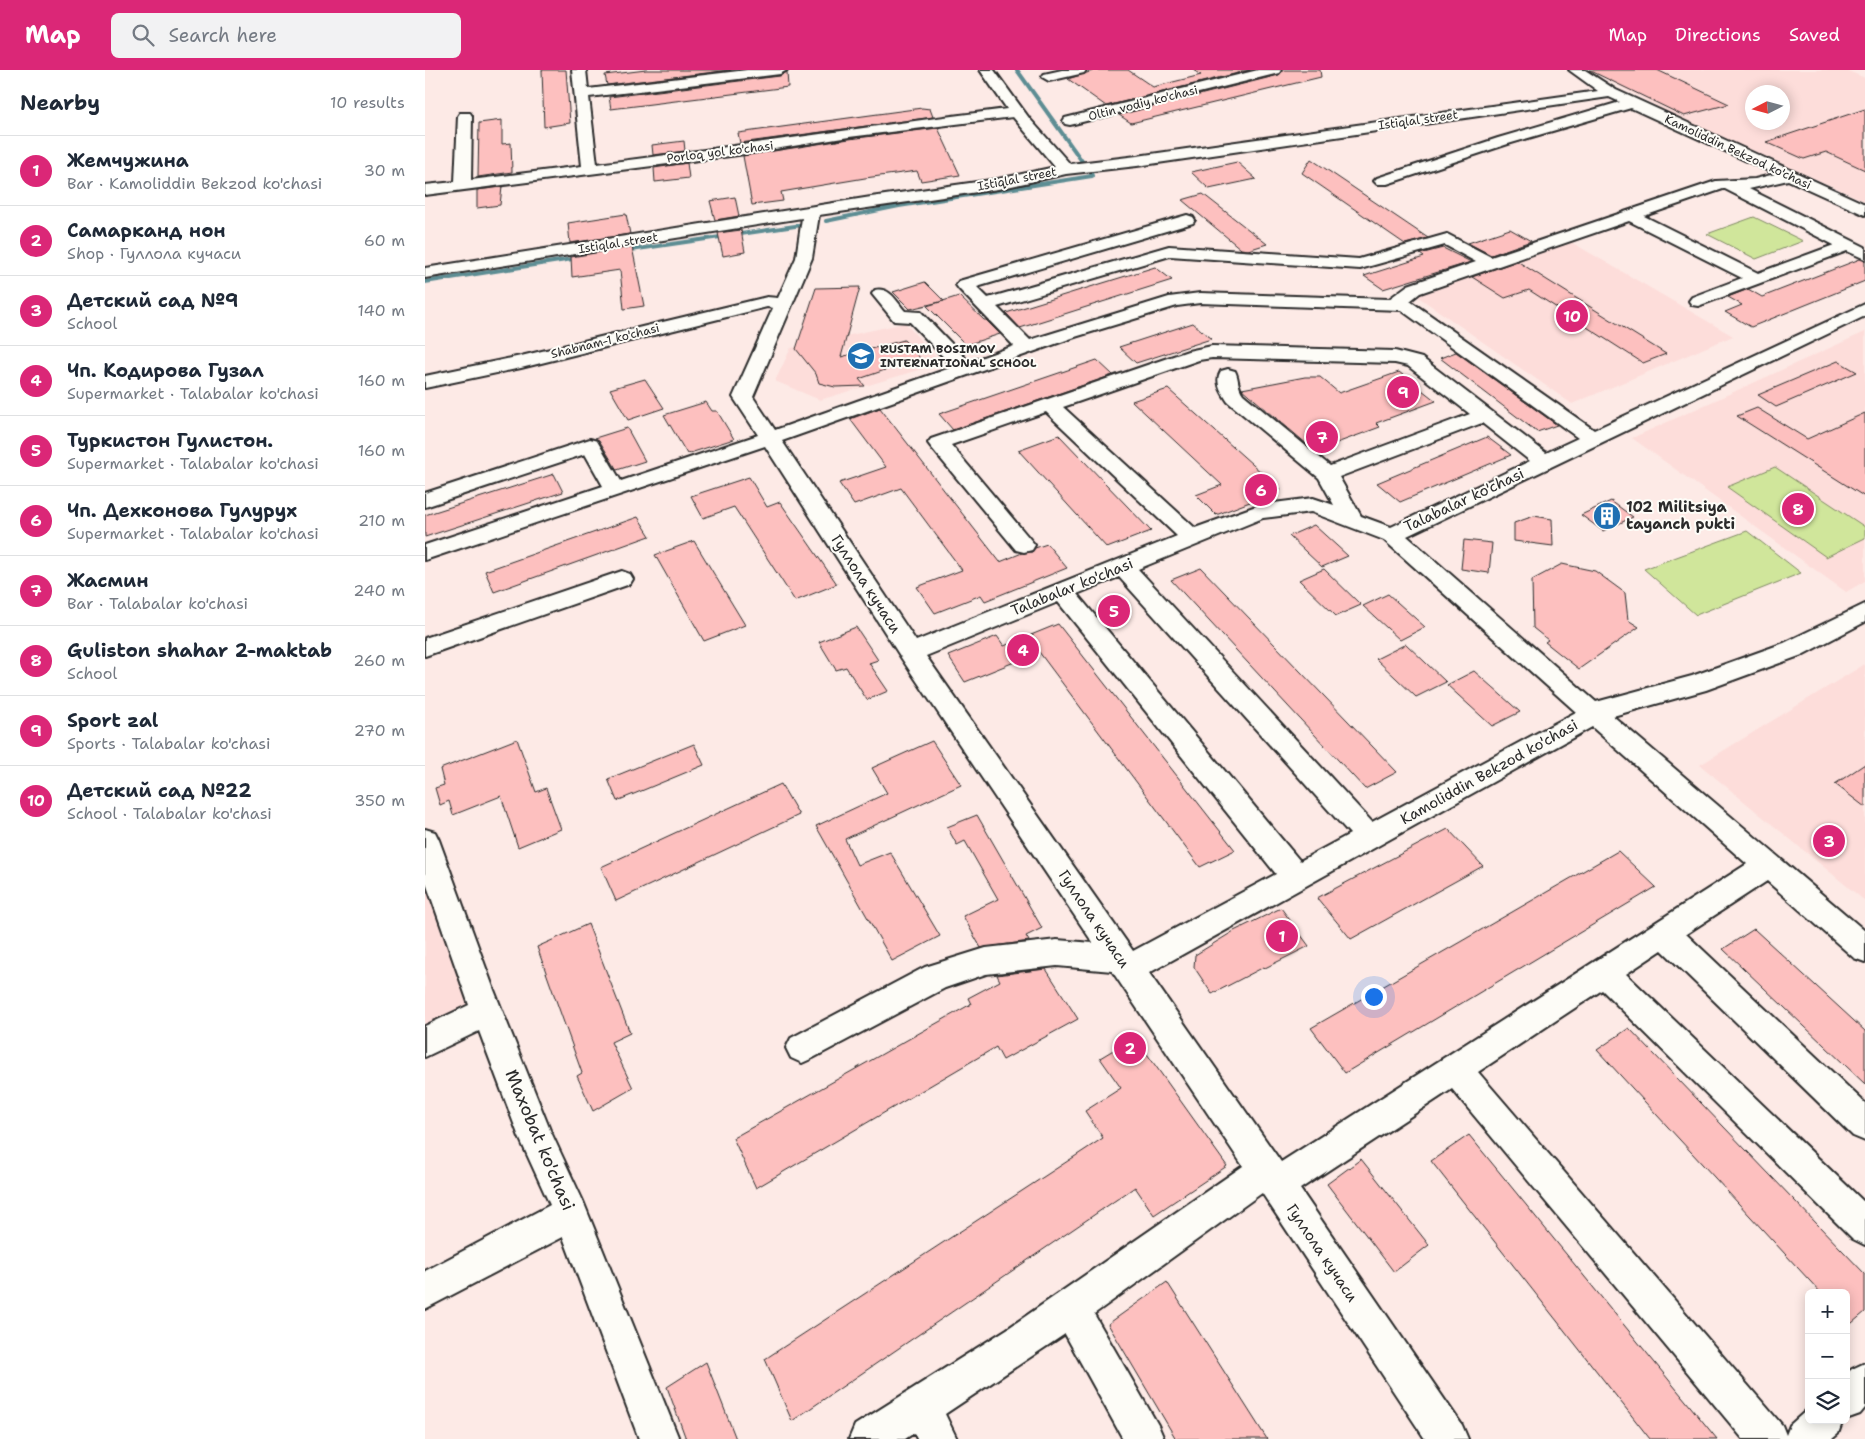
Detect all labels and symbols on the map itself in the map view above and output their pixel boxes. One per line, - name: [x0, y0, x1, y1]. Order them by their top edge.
- street label: Oltin vodiy ko'chasi: [1087, 82, 1199, 124]
- north arrow: [1745, 85, 1790, 130]
- street label: Istiqlal street: [1377, 106, 1459, 134]
- street label: Kamoliddin Bekzod ko'chasi: [1662, 111, 1814, 193]
- street label: Porloq yol ko'chasi: [666, 138, 774, 166]
- street label: Istiqlal street: [976, 163, 1058, 195]
- street label: Istiqlal street: [577, 229, 659, 257]
- pin: 10: [1556, 297, 1588, 335]
- street label: Shabnam-1 ko'chasi: [549, 320, 661, 362]
- school or university icon: RUSTAM BOSIMOV INTERNATIONAL SCHOOL: [846, 341, 876, 371]
- place label: RUSTAM BOSIMOV INTERNATIONAL SCHOOL: [880, 341, 1037, 371]
- pin: 9: [1387, 373, 1419, 411]
- pin: 7: [1306, 418, 1338, 456]
- street label: Talabalar ko'chasi: [1401, 463, 1527, 537]
- pin: 6: [1245, 471, 1277, 509]
- pin: 8: [1782, 490, 1814, 528]
- place label: 102 Militsiya tayanch pukti: [1626, 497, 1735, 534]
- building icon: 102 Militsiya tayanch pukti: [1592, 501, 1622, 531]
- street label: Гуллола кучаси: [827, 531, 906, 637]
- street label: Talabalar ko'chasi: [1008, 553, 1136, 621]
- pin: 5: [1098, 592, 1130, 630]
- pin: 4: [1007, 631, 1039, 669]
- street label: Kamoliddin Bekzod ko'chasi: [1397, 715, 1581, 829]
- pin: 3: [1813, 822, 1845, 860]
- street label: Гуллола кучаси: [1054, 866, 1134, 972]
- pin: 1: [1266, 917, 1298, 955]
- your location: [1361, 984, 1387, 1010]
- pin: 2: [1114, 1029, 1146, 1067]
- street label: Maxobat ko'chasi: [499, 1066, 581, 1214]
- street label: Гуллола кучаси: [1282, 1200, 1362, 1306]

